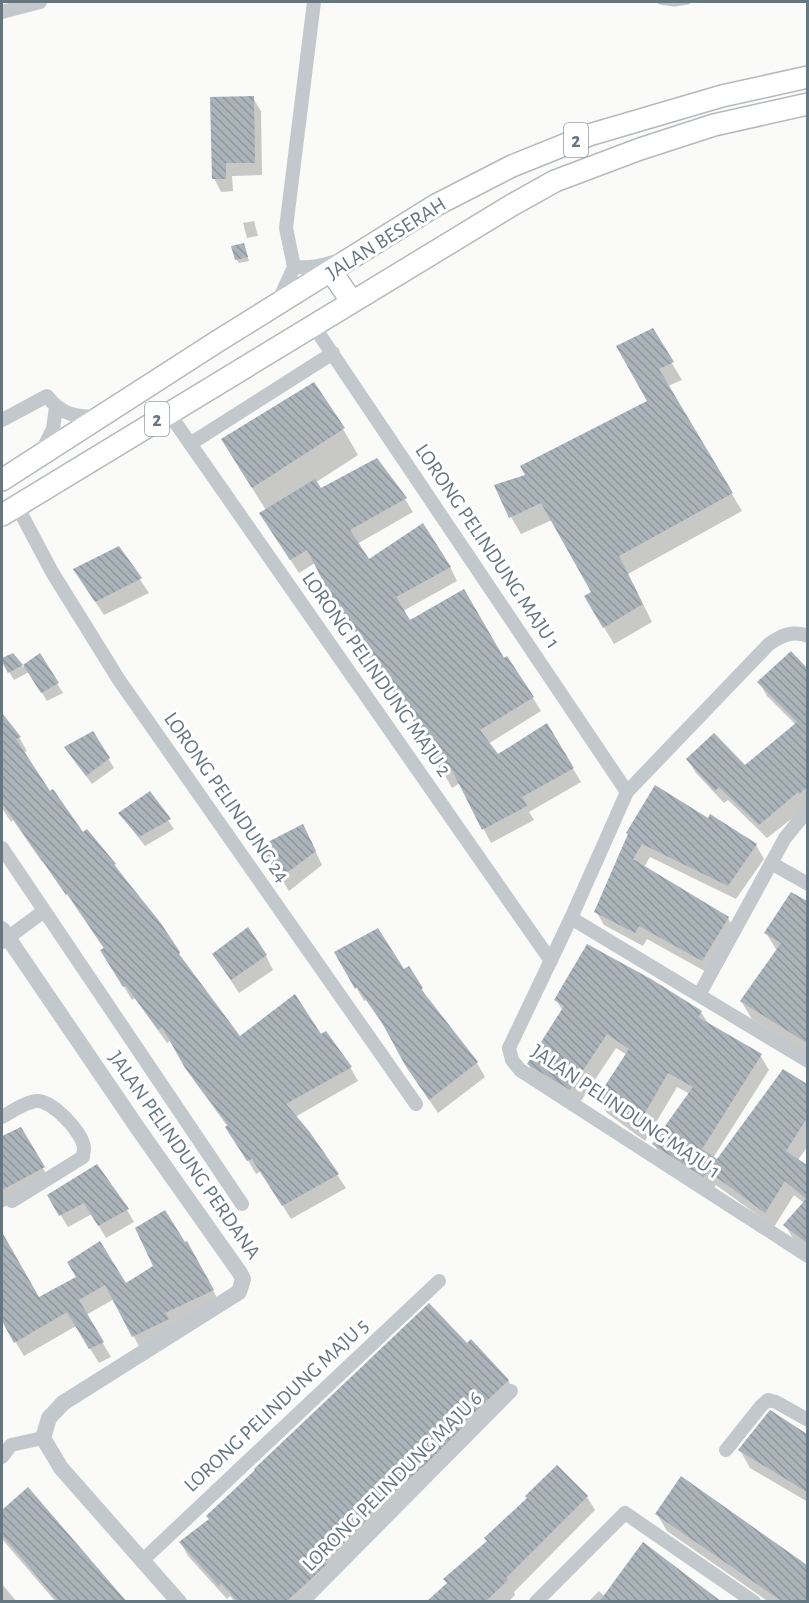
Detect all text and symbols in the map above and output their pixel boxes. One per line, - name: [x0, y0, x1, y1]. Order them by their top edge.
- road number: 2: [564, 123, 588, 157]
- street label: JALAN BESERAH: [323, 193, 450, 284]
- road number: 2: [145, 402, 169, 436]
- street label: LORONG PELINDUNG MAJU 1: [411, 440, 564, 652]
- street label: LORONG PELINDUNG MAJU 2: [298, 568, 455, 780]
- street label: LORONG PELINDUNG 24: [160, 708, 293, 886]
- street label: JALAN PELINDUNG MAJU 1: [527, 1040, 724, 1182]
- street label: JALAN PELINDUNG PERDANA: [105, 1048, 264, 1263]
- street label: LORONG PELINDUNG MAJU 5: [180, 1315, 372, 1496]
- street label: LORONG PELINDUNG MAJU 6: [299, 1388, 486, 1575]

